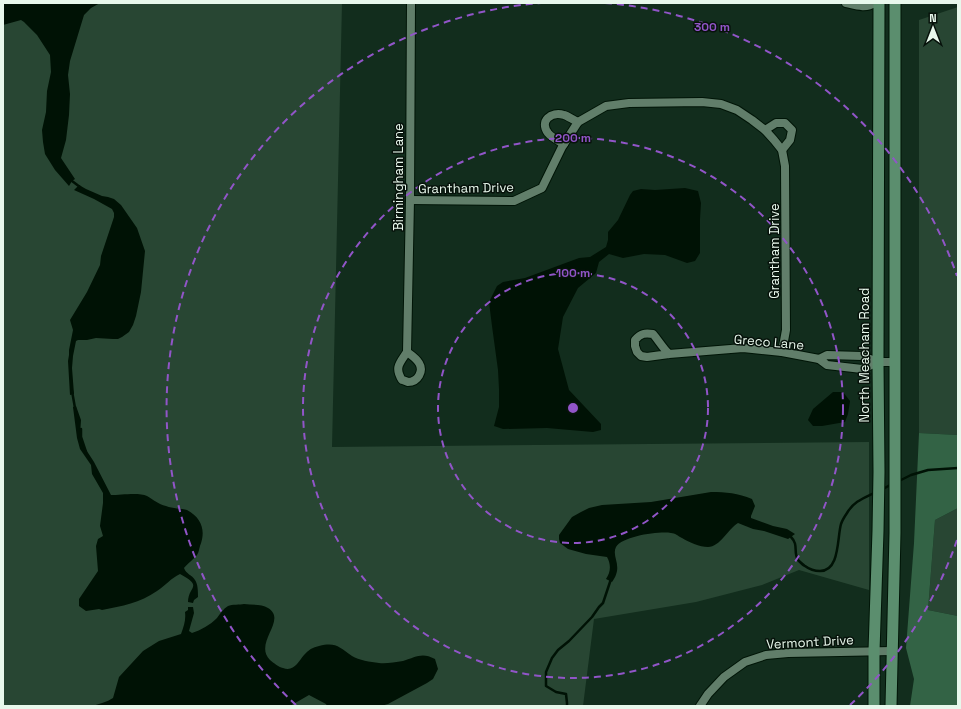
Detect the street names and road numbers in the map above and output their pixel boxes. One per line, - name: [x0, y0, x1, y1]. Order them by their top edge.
- street label: Birmingham Lane: [390, 123, 407, 231]
- street label: Grantham Drive: [418, 179, 514, 197]
- street label: Grantham Drive: [766, 203, 783, 299]
- street label: North Meacham Road: [856, 288, 873, 422]
- street label: Greco Lane: [733, 330, 805, 354]
- street label: Vermont Drive: [766, 631, 854, 653]

